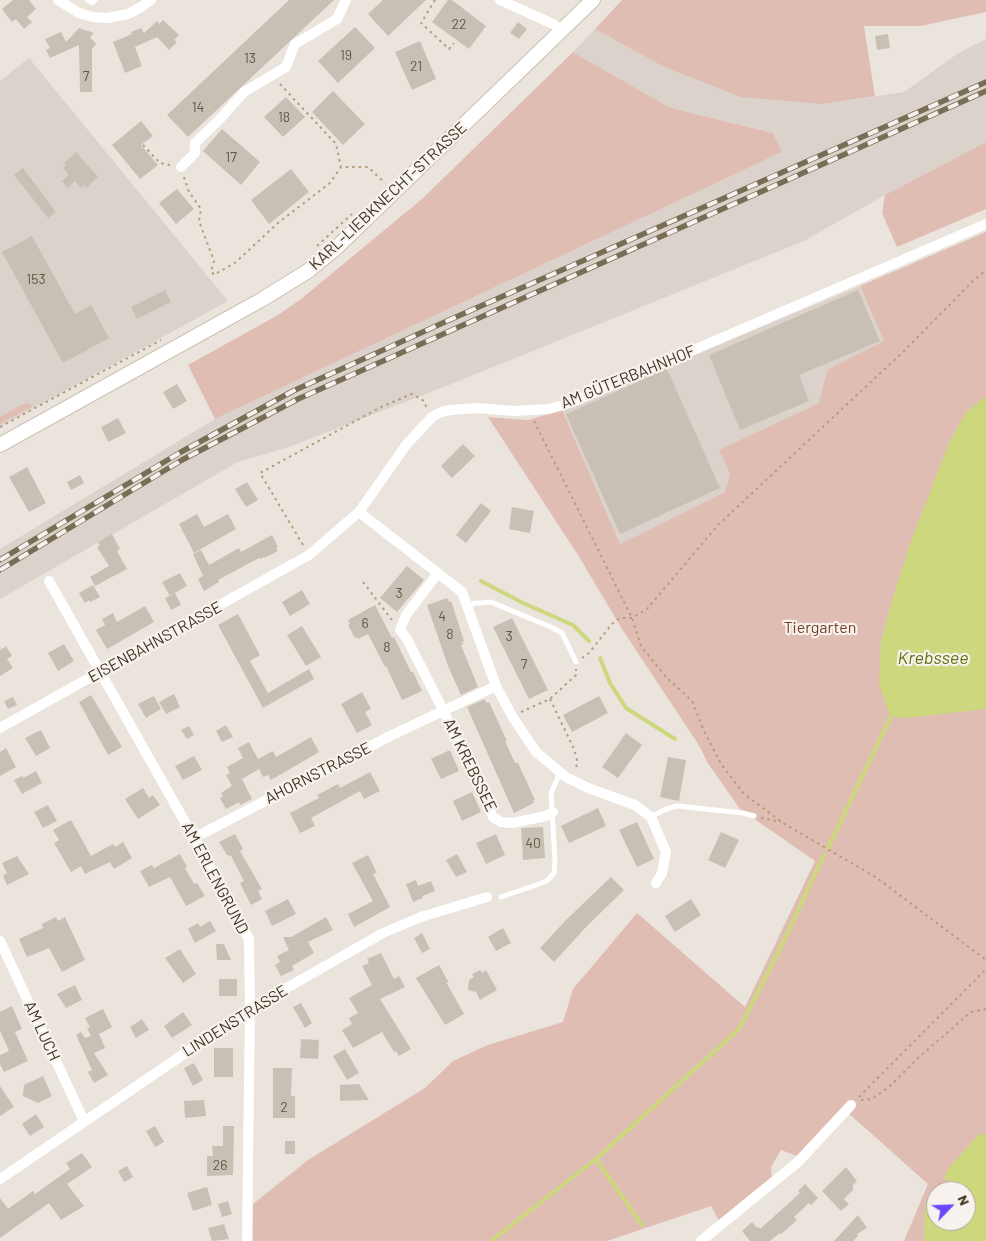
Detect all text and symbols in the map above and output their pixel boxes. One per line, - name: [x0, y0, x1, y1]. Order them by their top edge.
- house number: 22: [451, 16, 467, 32]
- house number: 19: [340, 47, 352, 63]
- house number: 13: [244, 50, 256, 66]
- house number: 21: [410, 58, 422, 74]
- house number: 7: [83, 68, 89, 84]
- house number: 14: [192, 99, 204, 115]
- house number: 18: [278, 109, 290, 125]
- street label: KARL-LIEBKNECHT-STRASSE: [305, 118, 471, 274]
- house number: 17: [225, 149, 237, 165]
- house number: 153: [26, 271, 46, 287]
- street label: AM GÜTERBAHNHOF: [558, 341, 698, 413]
- house number: 3: [395, 585, 403, 601]
- street label: EISENBAHNSTRASSE: [85, 597, 225, 687]
- house number: 4: [438, 608, 446, 624]
- house number: 6: [361, 615, 369, 631]
- park label: Tiergarten: [784, 618, 856, 638]
- house number: 8: [446, 626, 454, 642]
- house number: 3: [505, 628, 513, 644]
- house number: 8: [383, 639, 391, 655]
- water label: Krebssee: [898, 647, 968, 669]
- house number: 7: [521, 656, 527, 672]
- street label: AM KREBSSEE: [439, 715, 501, 815]
- street label: AHORNSTRASSE: [262, 738, 374, 808]
- street label: AM ERLENGRUND: [177, 819, 253, 937]
- house number: 40: [525, 835, 541, 851]
- street label: LINDENSTRASSE: [179, 981, 291, 1061]
- street label: AM LUCH: [20, 998, 64, 1064]
- house number: 2: [280, 1099, 288, 1115]
- house number: 26: [213, 1157, 227, 1173]
- north arrow: [926, 1181, 976, 1231]
- text: N: [955, 1192, 974, 1208]

